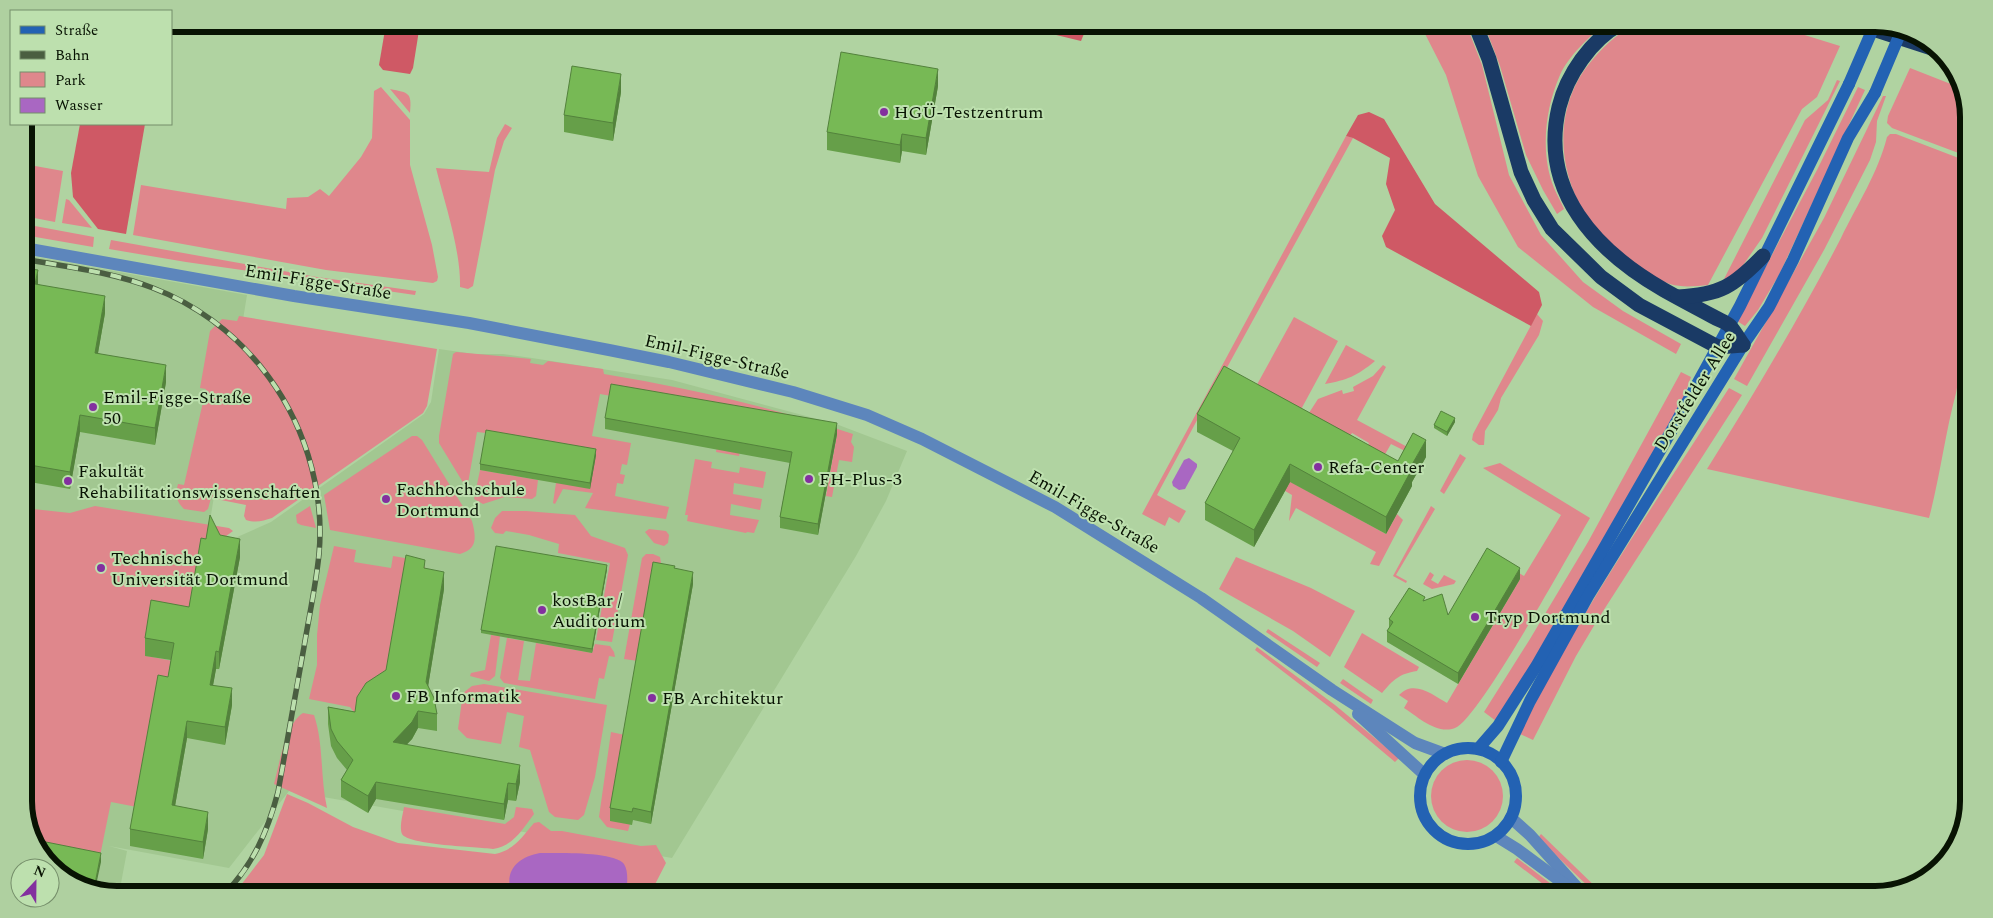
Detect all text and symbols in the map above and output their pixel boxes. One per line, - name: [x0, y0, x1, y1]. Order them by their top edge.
- legend: [10, 10, 172, 125]
- text: Straße: [55, 19, 98, 42]
- text: Bahn: [55, 44, 90, 67]
- text: Park: [55, 69, 86, 92]
- text: Wasser: [55, 94, 103, 117]
- place label: HGÜ-Testzentrum: [894, 99, 1044, 126]
- marker: HGÜ-Testzentrum: [878, 106, 890, 118]
- street label: Emil-Figge-Straße: [243, 257, 393, 307]
- street label: Dorstfelder Allee: [1647, 326, 1743, 456]
- street label: Emil-Figge-Straße: [642, 327, 792, 387]
- place label: Emil-Figge-Straße 50: [103, 384, 251, 432]
- marker: Emil-Figge-Straße 50: [87, 401, 99, 413]
- place label: Refa-Center: [1328, 454, 1424, 481]
- place label: Fakultät Rehabilitationswissenschaften: [78, 458, 320, 506]
- marker: Refa-Center: [1312, 461, 1324, 473]
- street label: Emil-Figge-Straße: [1023, 463, 1165, 561]
- place label: FH-Plus-3: [819, 466, 902, 493]
- marker: FH-Plus-3: [803, 473, 815, 485]
- marker: Fakultät Rehabilitationswissenschaften: [62, 475, 74, 487]
- place label: Fachhochschule Dortmund: [396, 476, 525, 524]
- marker: Fachhochschule Dortmund: [380, 493, 392, 505]
- place label: Technische Universität Dortmund: [111, 545, 289, 593]
- marker: Technische Universität Dortmund: [95, 562, 107, 574]
- place label: kostBar / Auditorium: [552, 587, 645, 635]
- marker: kostBar / Auditorium: [536, 604, 548, 616]
- place label: Tryp Dortmund: [1485, 604, 1611, 631]
- marker: Tryp Dortmund: [1469, 611, 1481, 623]
- place label: FB Informatik: [406, 683, 520, 710]
- place label: FB Architektur: [662, 685, 783, 712]
- marker: FB Informatik: [390, 690, 402, 702]
- marker: FB Architektur: [646, 692, 658, 704]
- north arrow: [10, 858, 60, 908]
- text: N: [30, 860, 49, 883]

